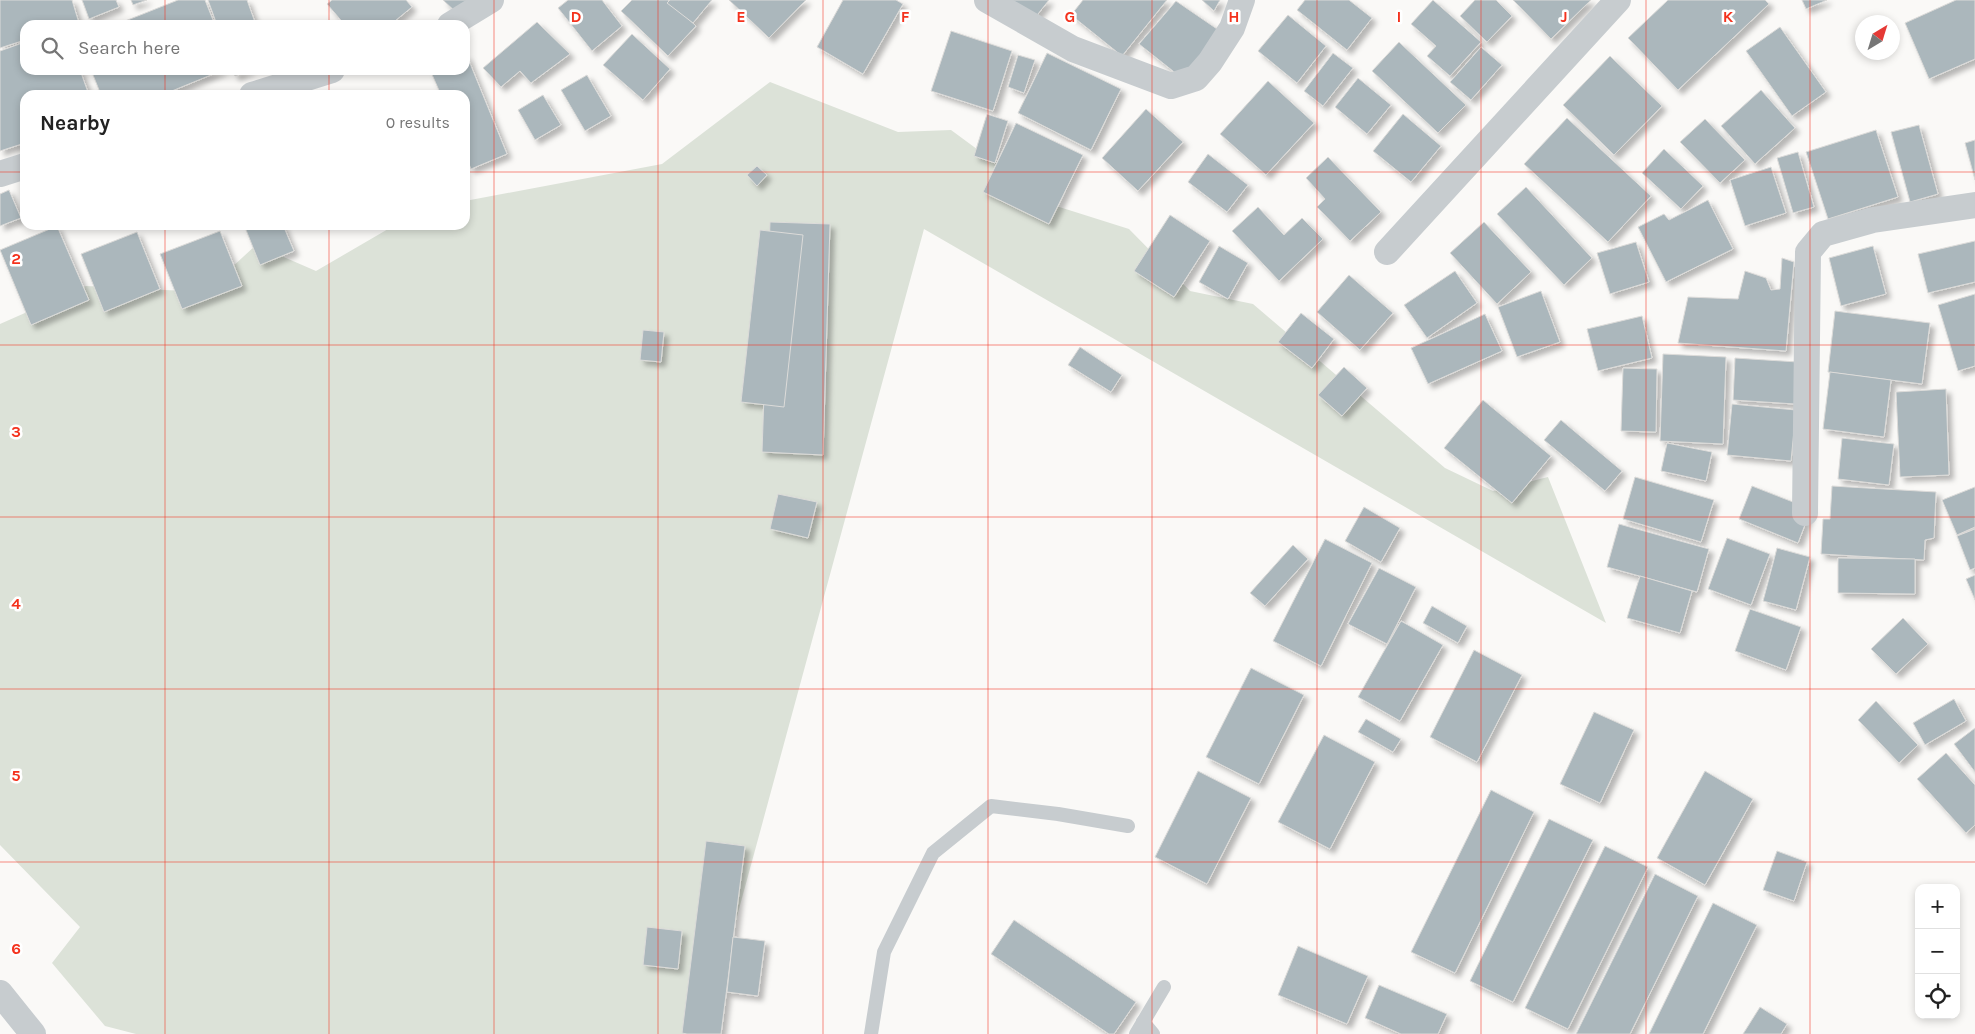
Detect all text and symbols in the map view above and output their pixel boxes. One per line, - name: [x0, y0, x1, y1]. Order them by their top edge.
- text: D: [571, 7, 582, 26]
- text: E: [736, 7, 746, 26]
- text: F: [901, 7, 910, 26]
- text: G: [1065, 7, 1075, 26]
- text: H: [1228, 7, 1240, 26]
- text: I: [1397, 7, 1401, 26]
- text: J: [1560, 7, 1568, 26]
- text: K: [1723, 7, 1734, 26]
- north arrow: [1855, 15, 1900, 60]
- search box: [20, 20, 470, 75]
- icon: search: [38, 34, 66, 62]
- text: Search here: [78, 37, 180, 59]
- text: Nearby: [40, 111, 110, 135]
- text: 0 results: [386, 113, 450, 132]
- text: 2: [11, 249, 21, 268]
- text: 3: [11, 422, 21, 441]
- text: 4: [11, 594, 21, 613]
- text: 5: [11, 766, 21, 785]
- map controls: [1915, 884, 1960, 1019]
- button: +: [1915, 884, 1960, 929]
- button: −: [1915, 929, 1960, 974]
- text: 6: [11, 939, 21, 958]
- button: locate: [1915, 974, 1960, 1019]

